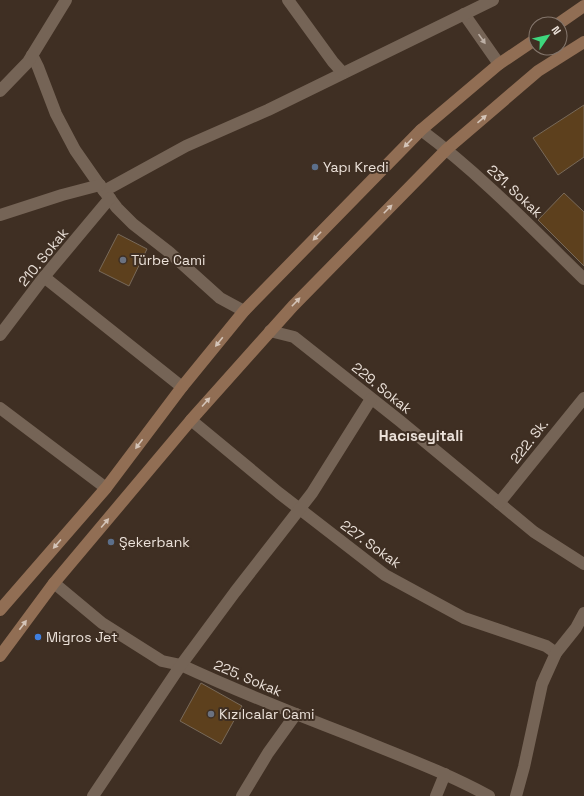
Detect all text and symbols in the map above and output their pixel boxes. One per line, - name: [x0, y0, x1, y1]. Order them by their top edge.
- north arrow: [528, 16, 568, 56]
- text: N: [548, 23, 564, 37]
- one-way arrow: [478, 34, 486, 44]
- one-way arrow: [476, 115, 487, 124]
- one-way arrow: [403, 138, 413, 148]
- place label: Yapı Kredi: [323, 158, 389, 176]
- street label: 231. Sokak: [483, 161, 547, 222]
- marker: Yapı Kredi: [310, 162, 320, 172]
- one-way arrow: [383, 204, 393, 214]
- street label: 210. Sokak: [14, 224, 72, 290]
- one-way arrow: [312, 231, 322, 241]
- place label: Türbe Cami: [131, 251, 205, 269]
- marker: Türbe Cami: [118, 255, 128, 265]
- one-way arrow: [292, 297, 301, 307]
- one-way arrow: [215, 336, 224, 347]
- street label: 229. Sokak: [348, 358, 416, 418]
- one-way arrow: [202, 397, 211, 408]
- street label: 222. Sk.: [506, 415, 552, 467]
- district label: Hacıseyitali: [379, 426, 463, 445]
- one-way arrow: [135, 439, 143, 449]
- street label: 227. Sokak: [337, 516, 405, 572]
- one-way arrow: [100, 518, 109, 529]
- place label: Şekerbank: [119, 533, 190, 551]
- marker: Şekerbank: [106, 537, 116, 547]
- one-way arrow: [52, 539, 61, 550]
- one-way arrow: [19, 619, 28, 630]
- place label: Migros Jet: [46, 628, 118, 646]
- marker: Migros Jet: [33, 632, 43, 642]
- street label: 225. Sokak: [211, 656, 285, 701]
- place label: Kızılcalar Cami: [219, 705, 314, 723]
- marker: Kızılcalar Cami: [206, 709, 216, 719]

